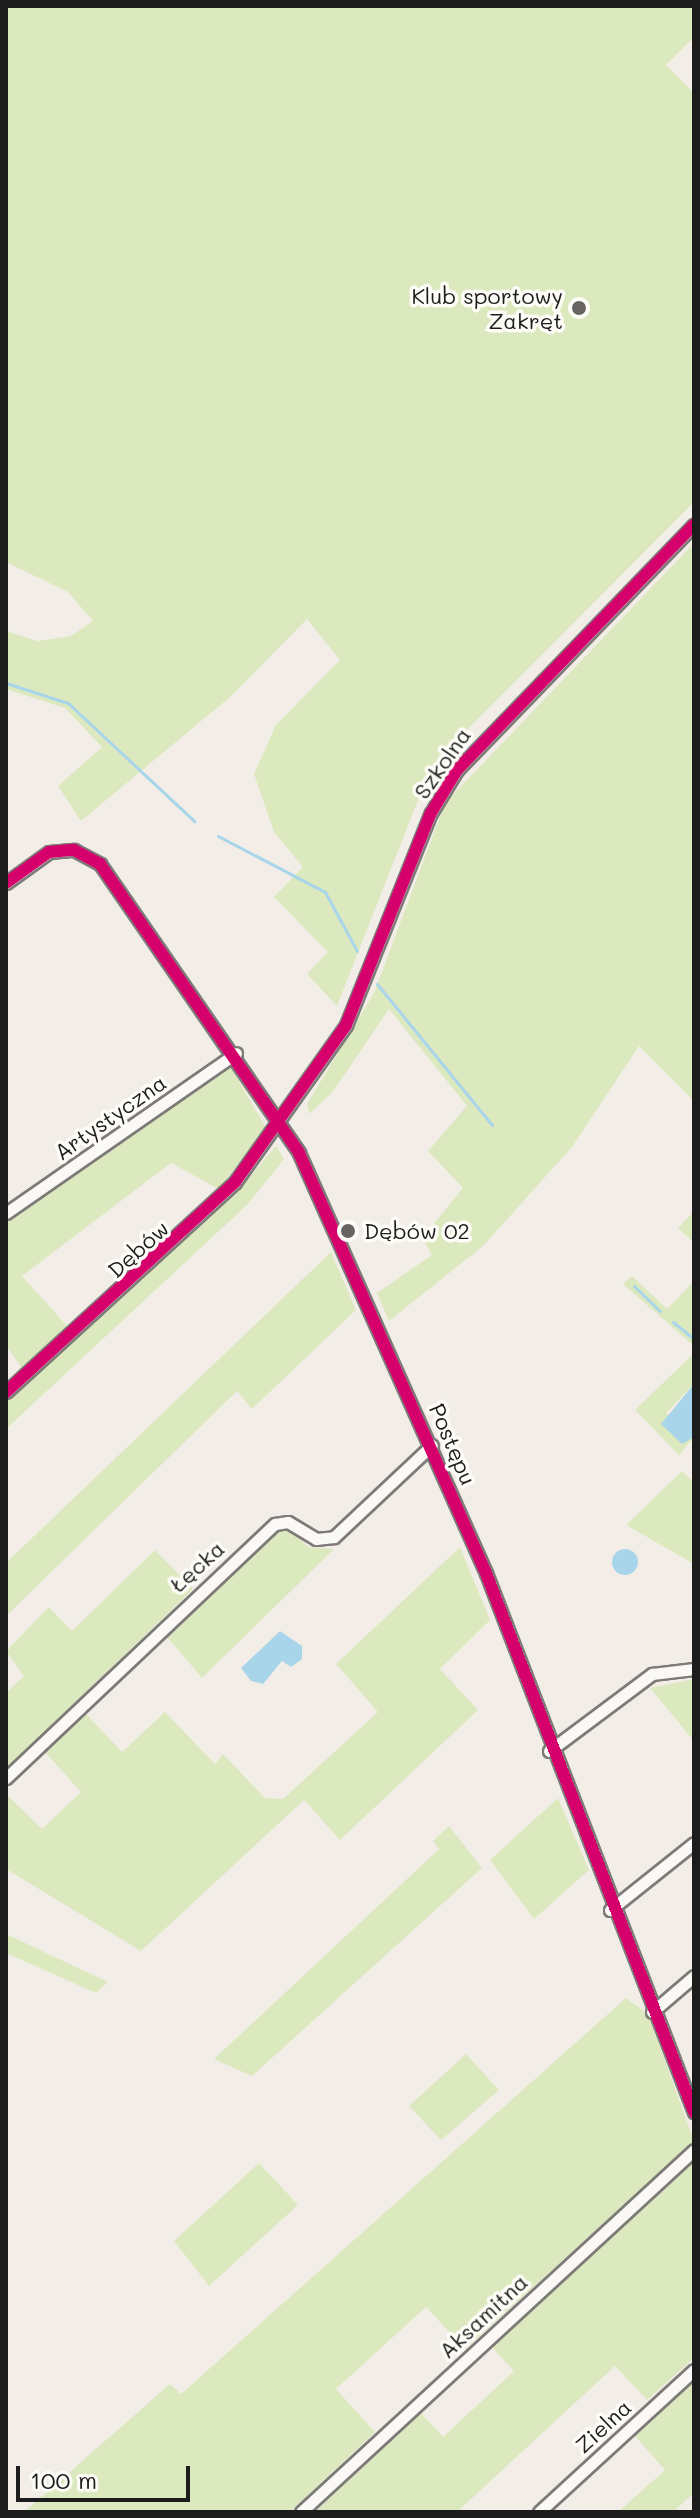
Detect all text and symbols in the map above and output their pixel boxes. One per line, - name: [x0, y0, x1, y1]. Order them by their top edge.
- place label: Klub sportowy Zakręt: [411, 282, 563, 334]
- marker: Klub sportowy Zakręt: [570, 299, 588, 317]
- street label: Szkolna: [408, 722, 476, 804]
- street label: Artystyczna: [49, 1069, 171, 1165]
- street label: Dębów: [102, 1215, 174, 1283]
- place label: Dębów 02: [364, 1218, 470, 1244]
- marker: Dębów 02: [339, 1222, 357, 1240]
- street label: Postępu: [424, 1399, 482, 1489]
- street label: Łęcka: [165, 1535, 229, 1597]
- street label: Aksamitna: [433, 2268, 533, 2364]
- street label: Zielna: [570, 2394, 636, 2458]
- scale bar: [20, 2450, 194, 2500]
- text: 100 m: [30, 2464, 97, 2495]

